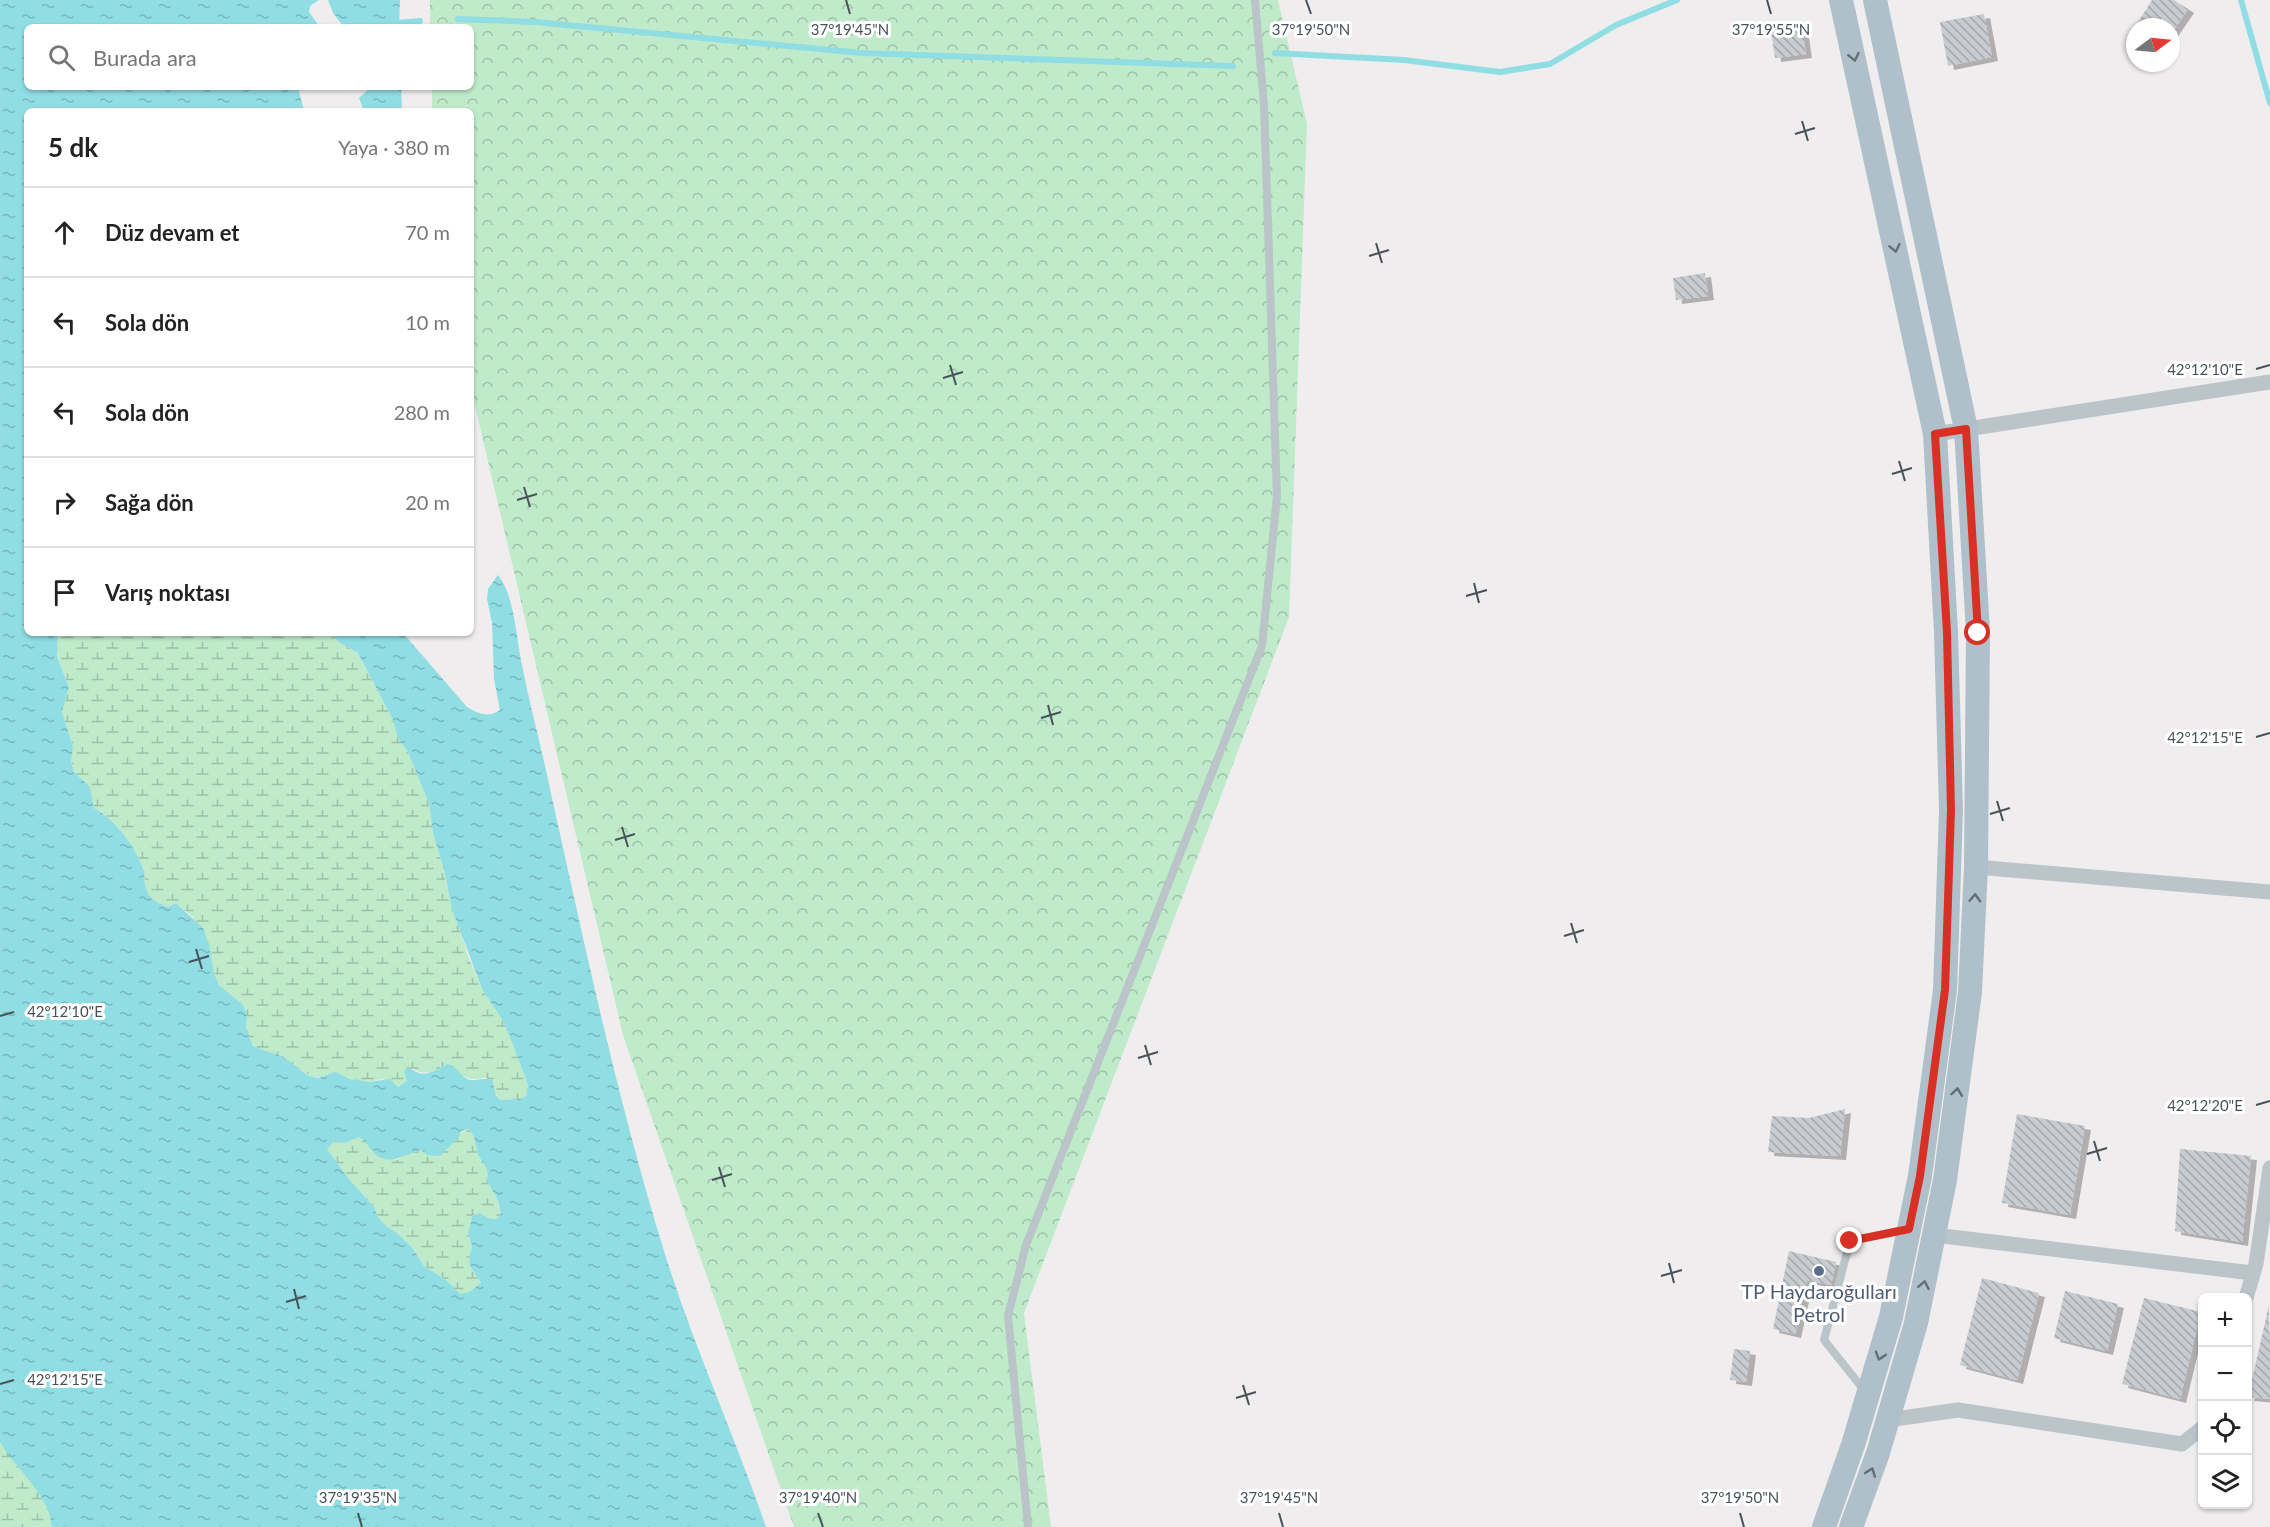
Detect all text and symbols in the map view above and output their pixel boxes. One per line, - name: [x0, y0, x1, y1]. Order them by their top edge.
- north arrow: [2126, 18, 2180, 72]
- text: 37°19'45"N: [811, 20, 889, 38]
- text: 37°19'50"N: [1272, 20, 1350, 38]
- text: 37°19'55"N: [1732, 20, 1810, 38]
- search box: [24, 24, 474, 90]
- icon: search: [45, 41, 78, 74]
- text: Burada ara: [93, 44, 197, 71]
- one-way arrow: [1847, 52, 1860, 62]
- text: 5 dk: [48, 131, 98, 163]
- text: Yaya · 380 m: [338, 135, 450, 159]
- icon: ahead: [48, 216, 81, 249]
- text: Düz devam et: [105, 219, 240, 246]
- text: 70 m: [405, 220, 450, 244]
- one-way arrow: [1888, 243, 1901, 253]
- icon: left: [48, 306, 81, 339]
- text: Sola dön: [105, 309, 189, 336]
- text: 10 m: [405, 310, 450, 334]
- text: 42°12'10"E: [2167, 360, 2243, 378]
- icon: left: [48, 396, 81, 429]
- text: Sola dön: [105, 399, 189, 426]
- text: 280 m: [394, 400, 450, 424]
- icon: right: [48, 486, 81, 519]
- text: Sağa dön: [105, 489, 194, 516]
- text: 20 m: [405, 490, 450, 514]
- icon: arrive: [48, 576, 81, 609]
- text: Varış noktası: [105, 579, 230, 606]
- route start: [1964, 619, 1990, 645]
- text: 42°12'15"E: [2167, 728, 2243, 746]
- one-way arrow: [1968, 894, 1981, 903]
- text: 42°12'10"E: [27, 1002, 103, 1020]
- one-way arrow: [1950, 1088, 1962, 1097]
- text: 42°12'20"E: [2167, 1096, 2243, 1114]
- route end: [1836, 1227, 1862, 1253]
- marker: TP Haydaroğulları Petrol: [1812, 1264, 1826, 1278]
- place label: TP Haydaroğulları Petrol: [1741, 1279, 1897, 1326]
- one-way arrow: [1917, 1280, 1930, 1290]
- map controls: [2198, 1293, 2252, 1509]
- button: +: [2198, 1293, 2252, 1347]
- button: −: [2198, 1347, 2252, 1401]
- one-way arrow: [1875, 1350, 1887, 1361]
- text: 42°12'15"E: [27, 1370, 103, 1388]
- button: locate: [2198, 1401, 2252, 1455]
- button: layers: [2198, 1455, 2252, 1509]
- one-way arrow: [1864, 1467, 1876, 1478]
- text: 37°19'35"N: [319, 1488, 397, 1506]
- text: 37°19'40"N: [779, 1488, 857, 1506]
- text: 37°19'45"N: [1240, 1488, 1318, 1506]
- text: 37°19'50"N: [1701, 1488, 1779, 1506]

